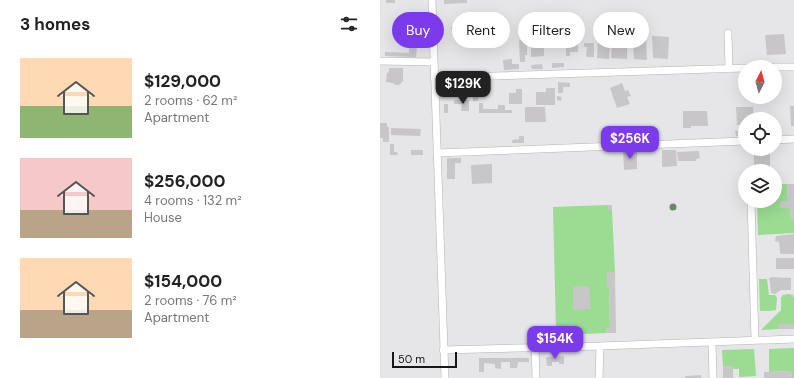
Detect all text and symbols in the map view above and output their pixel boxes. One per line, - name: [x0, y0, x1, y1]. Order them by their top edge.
- chip: Buy: [392, 12, 444, 48]
- chip: Rent: [452, 12, 510, 48]
- chip: Filters: [518, 12, 585, 48]
- chip: New: [593, 12, 649, 48]
- text: 3 homes: [20, 13, 90, 35]
- icon: filters: [338, 13, 360, 35]
- north arrow: [738, 60, 782, 104]
- map controls: [738, 60, 782, 208]
- text: $129,000: [144, 70, 221, 92]
- pin: $129K: [435, 71, 491, 105]
- icon: home: [52, 74, 100, 122]
- text: $129K: [445, 75, 481, 92]
- text: 2 rooms · 62 m²: [144, 92, 237, 109]
- text: Apartment: [144, 109, 209, 126]
- button: locate: [738, 112, 782, 156]
- pin: $256K: [602, 126, 658, 160]
- text: $256K: [610, 130, 650, 147]
- button: layers: [738, 164, 782, 208]
- text: $256,000: [144, 170, 226, 192]
- icon: home: [52, 174, 100, 222]
- text: 4 rooms · 132 m²: [144, 192, 242, 209]
- text: House: [144, 209, 182, 226]
- text: $154,000: [144, 270, 222, 292]
- icon: home: [52, 274, 100, 322]
- text: 2 rooms · 76 m²: [144, 292, 237, 309]
- text: Apartment: [144, 309, 209, 326]
- pin: $154K: [527, 326, 583, 360]
- text: $154K: [536, 330, 574, 347]
- scale bar: [392, 350, 457, 369]
- text: 50 m: [398, 352, 425, 366]

